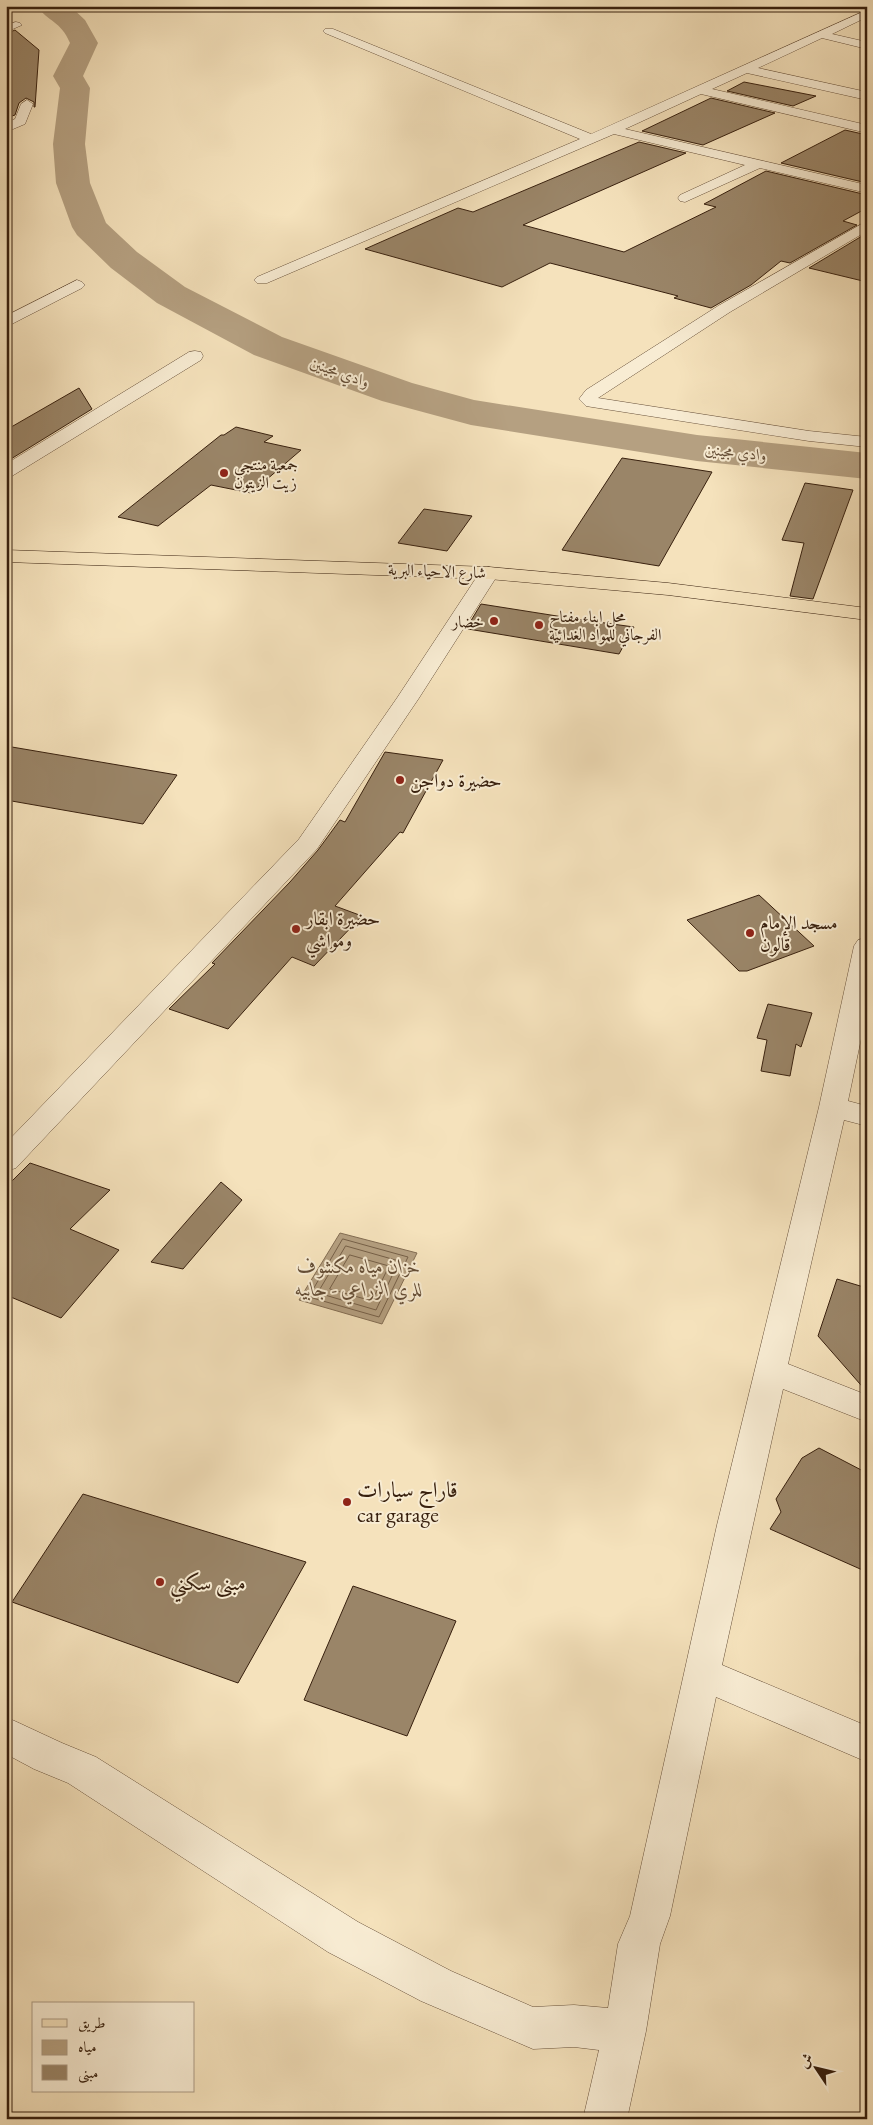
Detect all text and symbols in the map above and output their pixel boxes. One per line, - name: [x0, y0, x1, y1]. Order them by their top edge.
- water label: وادي مجينين: [306, 351, 373, 394]
- water label: وادي مجينين: [704, 438, 768, 468]
- place label: جمعية منتجي زيت الزيتون: [234, 454, 298, 493]
- marker: جمعية منتجي زيت الزيتون: [218, 467, 230, 479]
- street label: شارع الاحياء البرية: [387, 559, 486, 586]
- place label: محل ابناء مفتاح الفرجاني للمواد الغدائية: [549, 606, 661, 647]
- place label: خضار: [450, 611, 484, 632]
- marker: خضار: [488, 615, 500, 627]
- marker: محل ابناء مفتاح الفرجاني للمواد الغدائية: [533, 619, 545, 631]
- place label: حضيرة دواجن: [410, 768, 502, 794]
- marker: حضيرة دواجن: [394, 774, 406, 786]
- place label: حضيرة ابقار ومواشي: [304, 906, 380, 958]
- place label: مسجد الإمام قالون: [760, 910, 838, 957]
- marker: حضيرة ابقار ومواشي: [290, 923, 302, 935]
- marker: مسجد الإمام قالون: [744, 927, 756, 939]
- water label: خزان مياه مكشوف للري الزراعي - جابيه: [295, 1253, 423, 1305]
- place label: قاراج سيارات car garage: [357, 1475, 458, 1529]
- marker: قاراج سيارات car garage: [341, 1496, 353, 1508]
- place label: مبنى سكني: [170, 1568, 246, 1603]
- marker: مبنى سكني: [154, 1576, 166, 1588]
- legend: [32, 2002, 195, 2092]
- text: طريق: [78, 2013, 105, 2033]
- text: مياه: [78, 2037, 96, 2056]
- north arrow: [790, 2042, 840, 2092]
- text: ش: [794, 2050, 817, 2071]
- text: مبنى: [78, 2063, 98, 2084]

